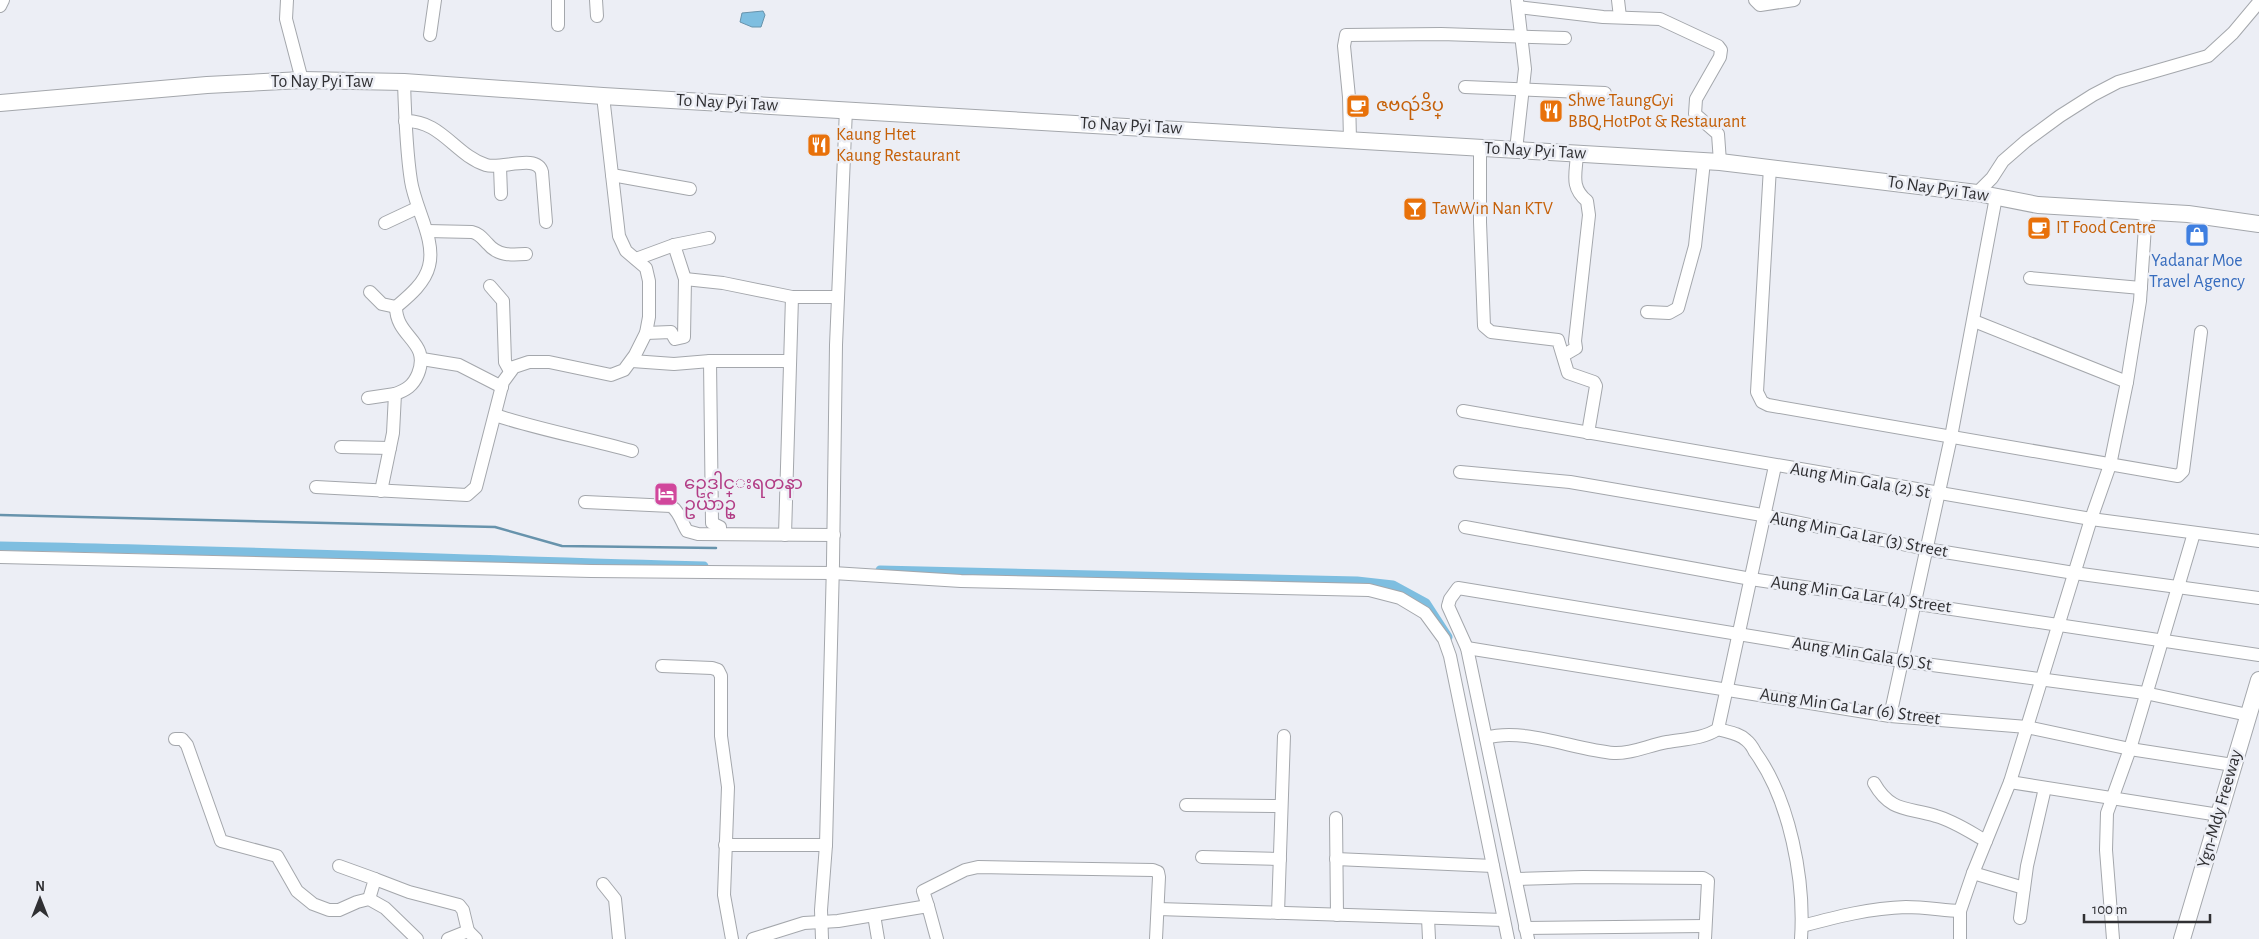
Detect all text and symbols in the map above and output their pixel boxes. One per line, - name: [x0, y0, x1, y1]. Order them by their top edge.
- street label: To Nay Pyi Taw: [271, 73, 373, 91]
- street label: To Nay Pyi Taw: [675, 91, 779, 115]
- place label: ဇဗၺဴဒိပ္: [1376, 91, 1444, 120]
- place label: Shwe TaungGyi BBQ,HotPot & Restaurant: [1568, 92, 1746, 131]
- cafe icon: ဇဗၺဴဒိပ္: [1345, 93, 1371, 119]
- restaurant icon: Shwe TaungGyi BBQ,HotPot & Restaurant: [1538, 98, 1564, 124]
- street label: To Nay Pyi Taw: [1079, 114, 1183, 138]
- place label: Kaung Htet Kaung Restaurant: [836, 126, 960, 165]
- restaurant icon: Kaung Htet Kaung Restaurant: [806, 132, 832, 158]
- street label: To Nay Pyi Taw: [1483, 139, 1587, 163]
- street label: To Nay Pyi Taw: [1886, 173, 1990, 205]
- bar icon: TawWin Nan KTV: [1402, 196, 1428, 222]
- place label: TawWin Nan KTV: [1432, 200, 1554, 218]
- cafe icon: IT Food Centre: [2026, 215, 2052, 241]
- place label: IT Food Centre: [2056, 219, 2156, 237]
- shop icon: Yadanar Moe Travel Agency: [2184, 222, 2210, 248]
- place label: Yadanar Moe Travel Agency: [2149, 252, 2245, 291]
- street label: Aung Min Gala (2) St: [1789, 460, 1932, 502]
- place label: ဥေဒါင္းရတနာ ဥယ်ာဥ္: [684, 471, 803, 519]
- hotel icon: ဥေဒါင္းရတနာ ဥယ်ာဥ္: [653, 481, 679, 507]
- street label: Aung Min Ga Lar (3) Street: [1769, 509, 1950, 561]
- street label: Aung Min Ga Lar (4) Street: [1770, 573, 1953, 617]
- street label: Aung Min Gala (5) St: [1791, 634, 1933, 674]
- street label: Aung Min Ga Lar (6) Street: [1759, 685, 1941, 729]
- street label: Ygn-Mdy Freeway: [2195, 748, 2246, 870]
- north arrow: [15, 874, 65, 924]
- text: N: [35, 880, 45, 894]
- scale bar: [2084, 892, 2210, 924]
- text: 100 m: [2092, 902, 2127, 917]

